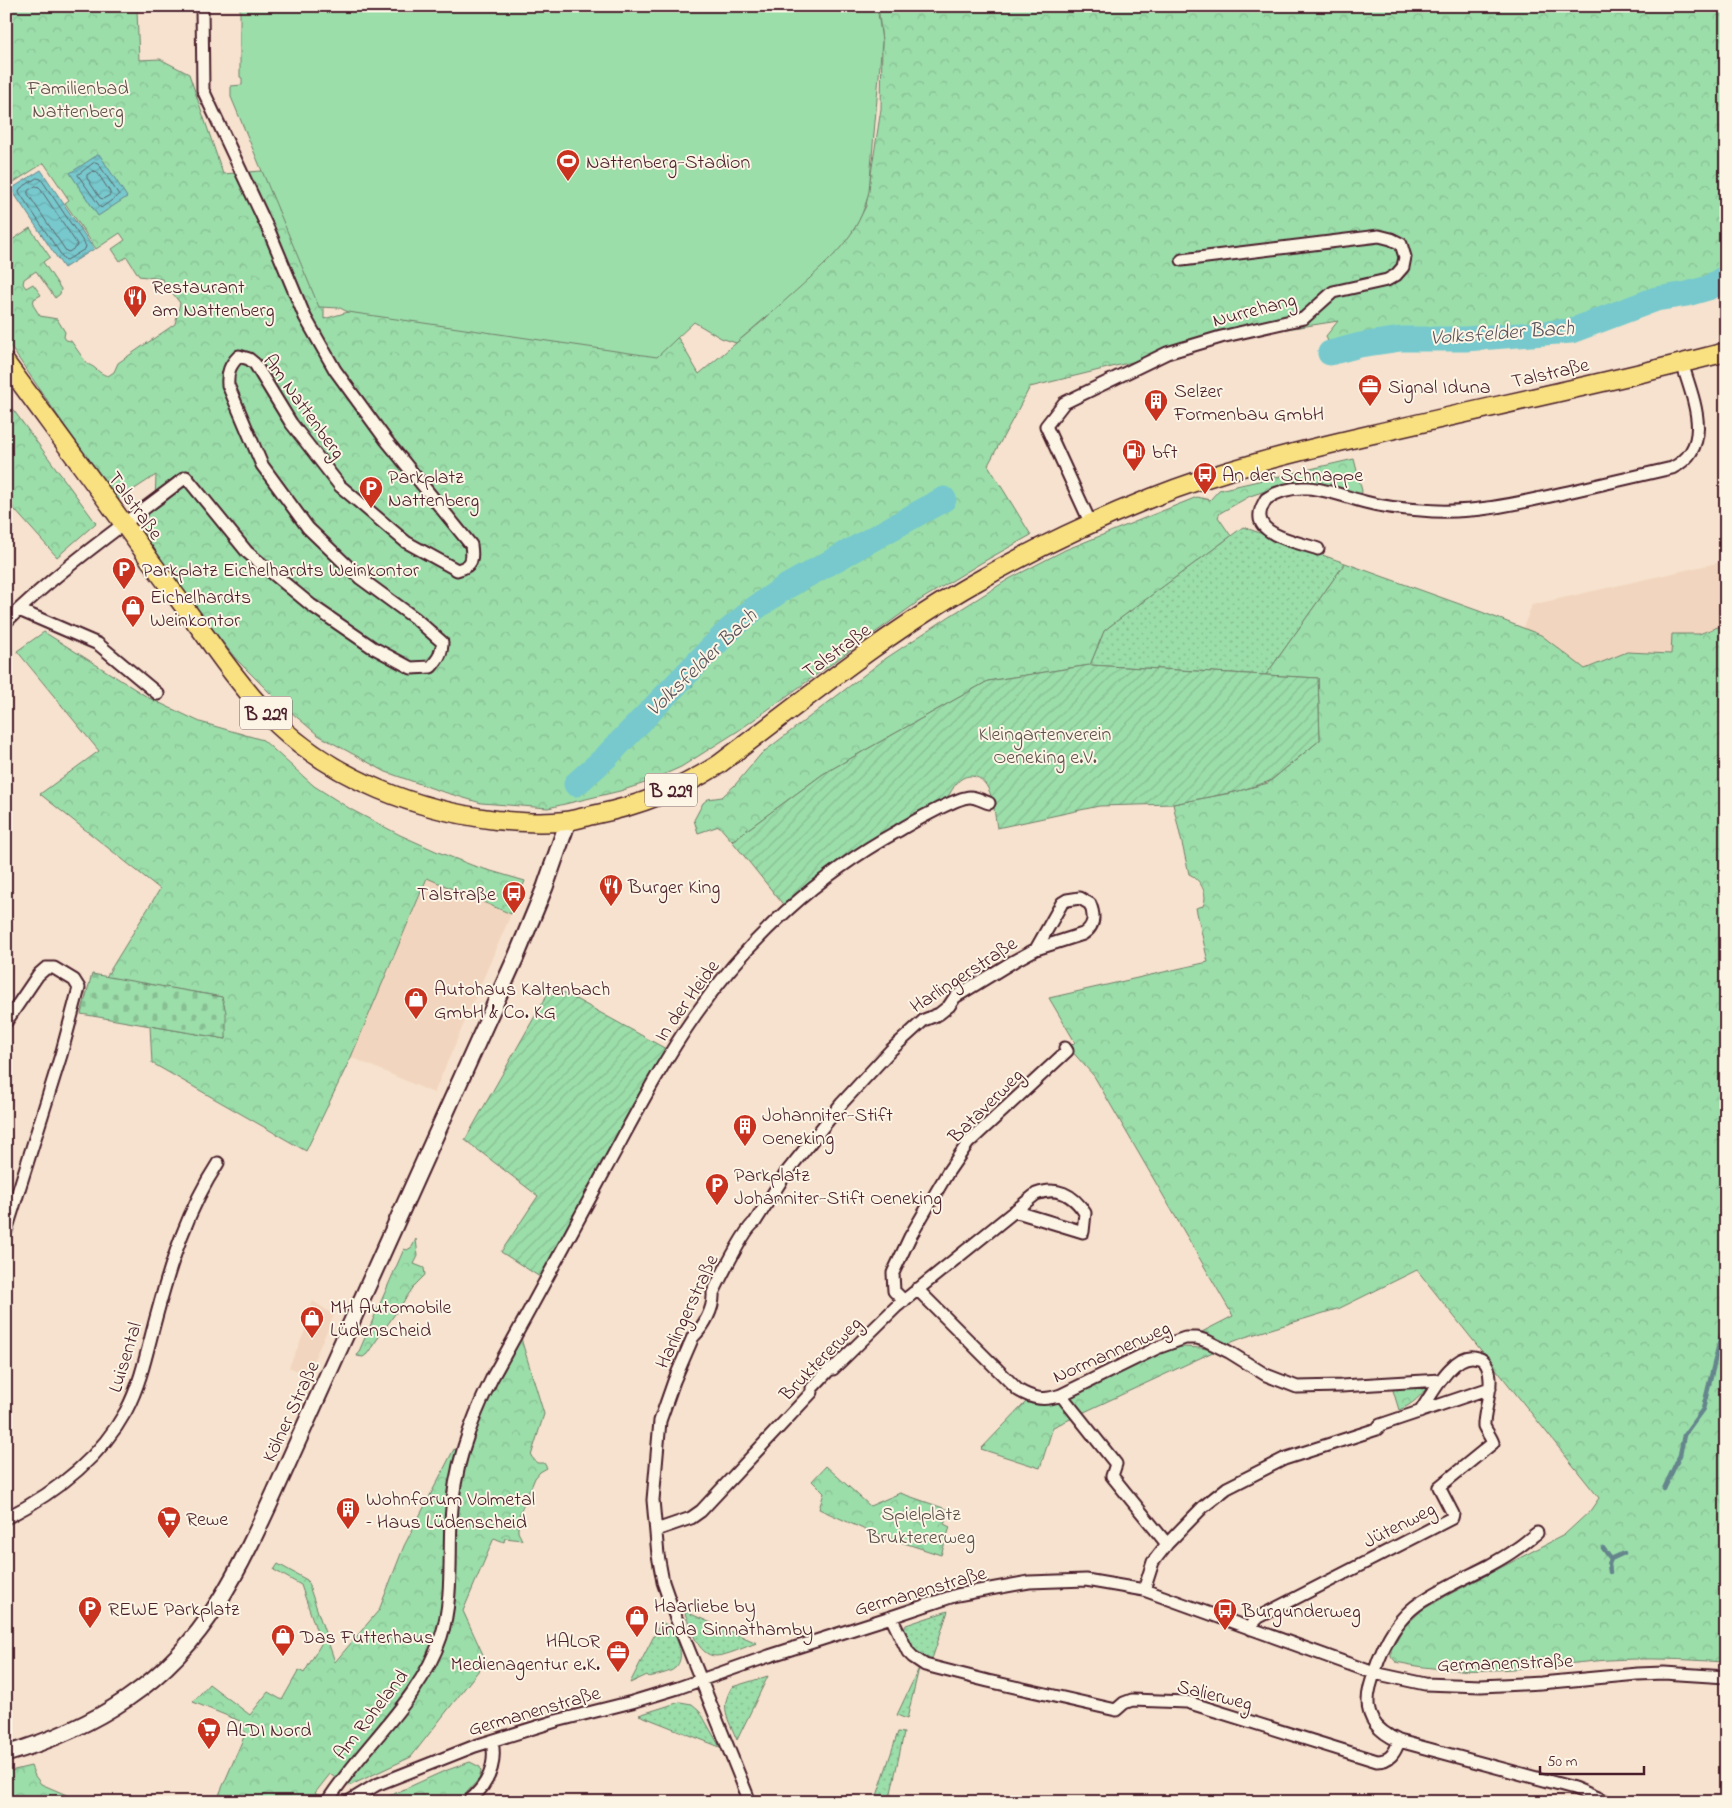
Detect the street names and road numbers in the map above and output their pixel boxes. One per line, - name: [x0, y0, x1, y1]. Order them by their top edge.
- street label: Nurrehang: [1210, 286, 1300, 337]
- street label: Am Nattenberg: [254, 349, 351, 467]
- street label: Talstraße: [1509, 351, 1592, 397]
- street label: Talstraße: [99, 466, 169, 547]
- street label: Talstraße: [797, 617, 878, 687]
- road number: B 229: [240, 696, 292, 730]
- road number: B 229: [645, 774, 697, 806]
- street label: Harlingerstraße: [905, 930, 1024, 1023]
- street label: In der Heide: [648, 954, 728, 1049]
- street label: Bataverweg: [942, 1062, 1032, 1152]
- street label: Harlingerstraße: [649, 1250, 728, 1374]
- street label: Bruktererweg: [773, 1311, 870, 1410]
- street label: Normannenweg: [1049, 1314, 1176, 1393]
- street label: Luisental: [102, 1319, 151, 1397]
- street label: Kölner Straße: [256, 1357, 328, 1468]
- street label: Jütenweg: [1359, 1496, 1442, 1558]
- street label: Germanenstraße: [851, 1560, 990, 1625]
- street label: Germanenstraße: [1437, 1648, 1574, 1681]
- street label: Am Roheland: [327, 1664, 416, 1767]
- street label: Salierweg: [1173, 1673, 1255, 1721]
- street label: Germanenstraße: [465, 1680, 604, 1745]

